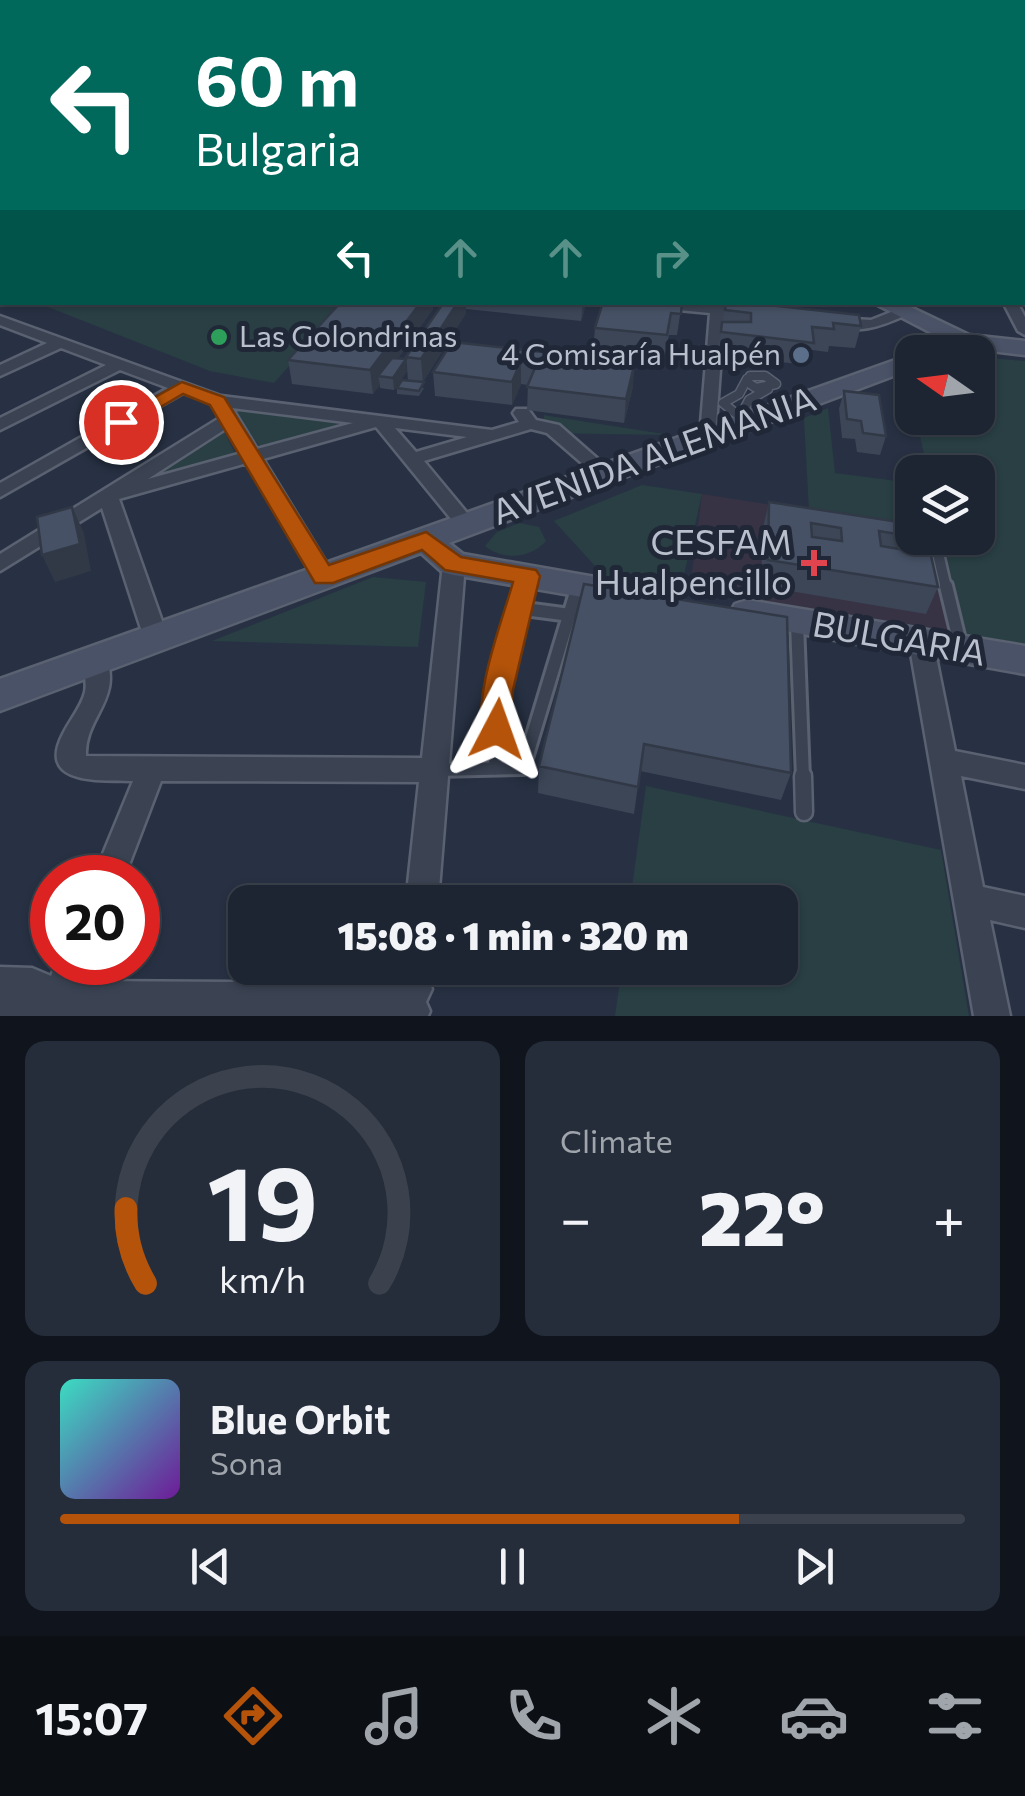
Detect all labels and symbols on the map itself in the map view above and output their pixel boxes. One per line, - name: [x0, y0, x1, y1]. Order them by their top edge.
- place label: Las Golondrinas: [239, 316, 457, 353]
- marker: Las Golondrinas: [208, 326, 230, 348]
- place label: 4 Comisaría Hualpén: [501, 334, 781, 371]
- north arrow: [895, 335, 995, 435]
- marker: 4 Comisaría Hualpén: [790, 344, 812, 366]
- street label: AVENIDA ALEMANIA: [486, 375, 821, 532]
- pin: [79, 380, 164, 465]
- place label: CESFAM Hualpencillo: [595, 519, 792, 602]
- marker: CESFAM Hualpencillo: [801, 550, 827, 576]
- street label: BULGARIA: [810, 600, 989, 673]
- position arrow: [445, 677, 549, 781]
- speed limit sign: 20: [30, 855, 160, 985]

